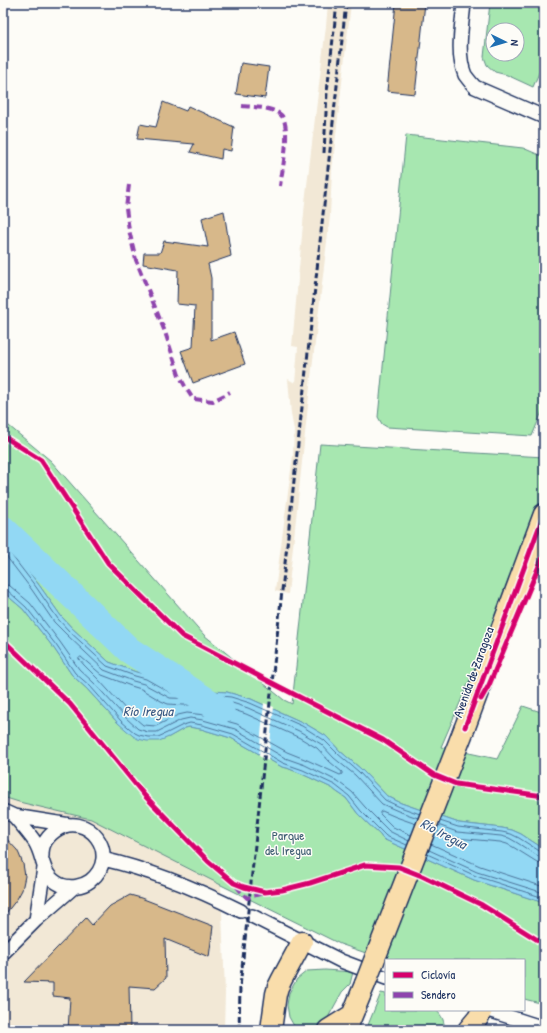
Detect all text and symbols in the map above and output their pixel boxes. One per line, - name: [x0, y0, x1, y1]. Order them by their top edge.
- north arrow: [485, 22, 525, 62]
- text: N: [508, 39, 522, 47]
- street label: Avenida de Zaragoza: [448, 624, 498, 720]
- water label: Río Iregua: [123, 701, 174, 721]
- water label: Río Iregua: [417, 813, 472, 855]
- park label: Parque del Iregua: [265, 826, 311, 859]
- legend: [385, 959, 525, 1011]
- text: Ciclovía: [421, 966, 455, 983]
- text: Sendero: [421, 986, 456, 1003]

